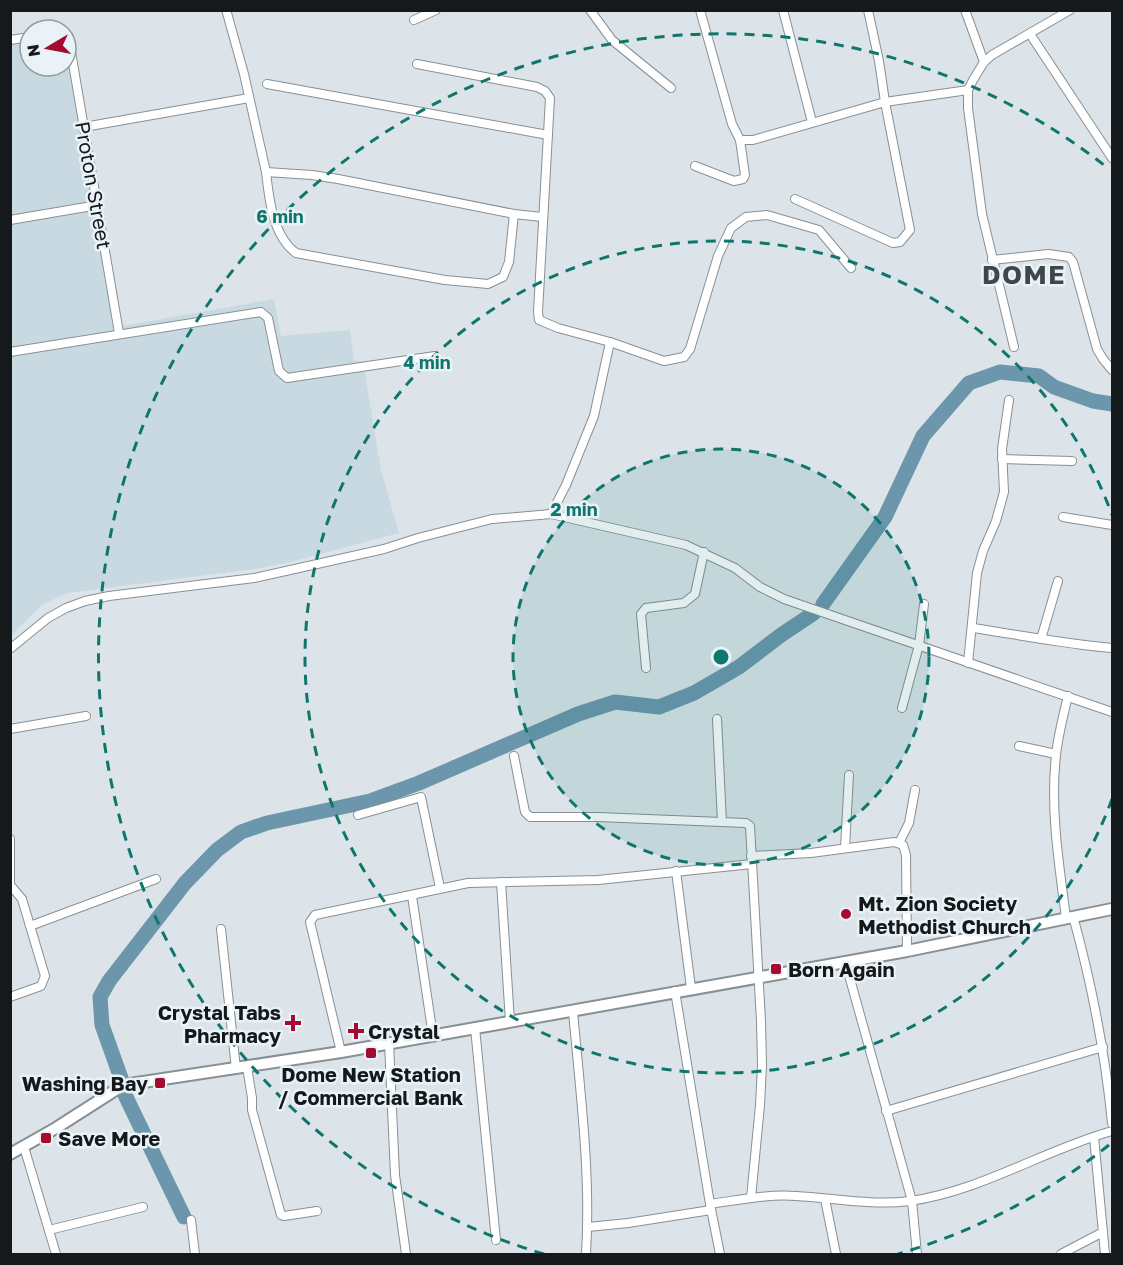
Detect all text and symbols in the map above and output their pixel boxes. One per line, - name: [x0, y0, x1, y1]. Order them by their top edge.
- north arrow: [18, 18, 78, 78]
- text: N: [22, 43, 44, 58]
- street label: Proton Street: [71, 119, 117, 251]
- text: 6 min: [256, 205, 304, 227]
- district label: DOME: [982, 259, 1066, 290]
- text: 4 min: [403, 351, 451, 373]
- text: 2 min: [550, 498, 598, 520]
- centre of rings: [711, 647, 731, 667]
- place label: Mt. Zion Society Methodist Church: [858, 891, 1031, 938]
- marker: Mt. Zion Society Methodist Church: [839, 907, 853, 921]
- place label: Born Again: [788, 957, 894, 981]
- marker: Born Again: [769, 962, 783, 976]
- place label: Crystal Tabs Pharmacy: [158, 1000, 281, 1047]
- marker: Crystal Tabs Pharmacy: [286, 1016, 300, 1030]
- place label: Crystal: [368, 1019, 440, 1043]
- marker: Crystal: [349, 1024, 363, 1038]
- marker: Dome New Station / Commercial Bank: [364, 1046, 378, 1060]
- place label: Dome New Station / Commercial Bank: [279, 1062, 464, 1109]
- place label: Washing Bay: [22, 1071, 148, 1095]
- marker: Washing Bay: [153, 1076, 167, 1090]
- place label: Save More: [58, 1126, 160, 1150]
- marker: Save More: [39, 1131, 53, 1145]

